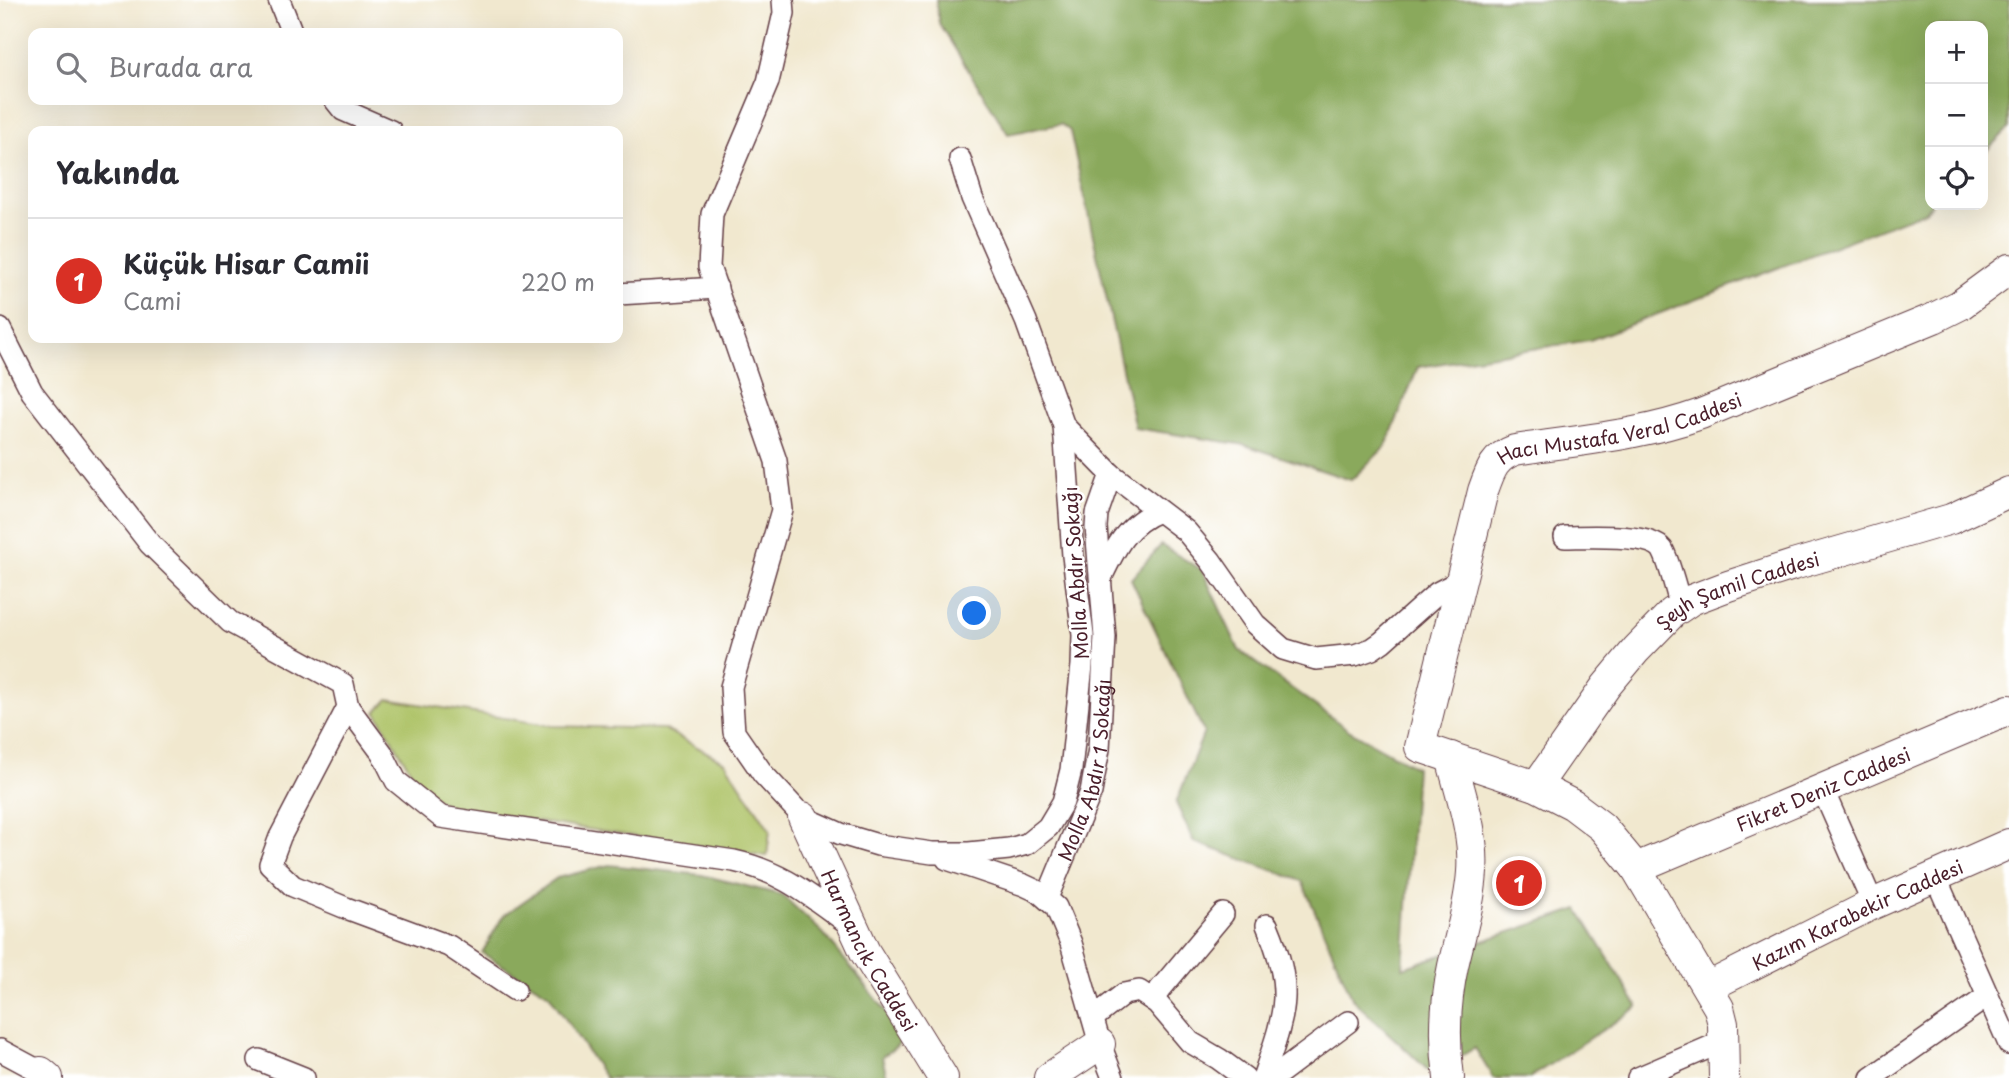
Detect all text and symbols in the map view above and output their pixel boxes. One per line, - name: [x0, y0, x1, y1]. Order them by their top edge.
- map controls: [1925, 21, 1988, 210]
- button: +: [1925, 21, 1988, 84]
- search box: [28, 28, 623, 105]
- text: Burada ara: [108, 47, 252, 86]
- icon: search: [52, 48, 90, 86]
- button: −: [1925, 84, 1988, 147]
- button: locate: [1925, 147, 1988, 210]
- text: Yakında: [56, 149, 179, 194]
- text: Küçük Hisar Camii: [123, 244, 369, 283]
- text: 1: [74, 264, 85, 299]
- text: 220 m: [521, 264, 595, 299]
- text: Cami: [123, 283, 182, 318]
- street label: Hacı Mustafa Veral Caddesi: [1491, 385, 1746, 470]
- street label: Molla Abdır Sokağı: [1055, 485, 1095, 661]
- street label: Şeyh Şamil Caddesi: [1649, 544, 1823, 636]
- your location: [957, 596, 991, 630]
- street label: Molla Abdır 1 Sokağı: [1050, 678, 1117, 865]
- street label: Fikret Deniz Caddesi: [1731, 739, 1914, 838]
- street label: Kazım Karabekir Caddesi: [1747, 852, 1967, 977]
- pin: 1: [1496, 857, 1542, 909]
- street label: Harmancık Caddesi: [815, 865, 925, 1036]

